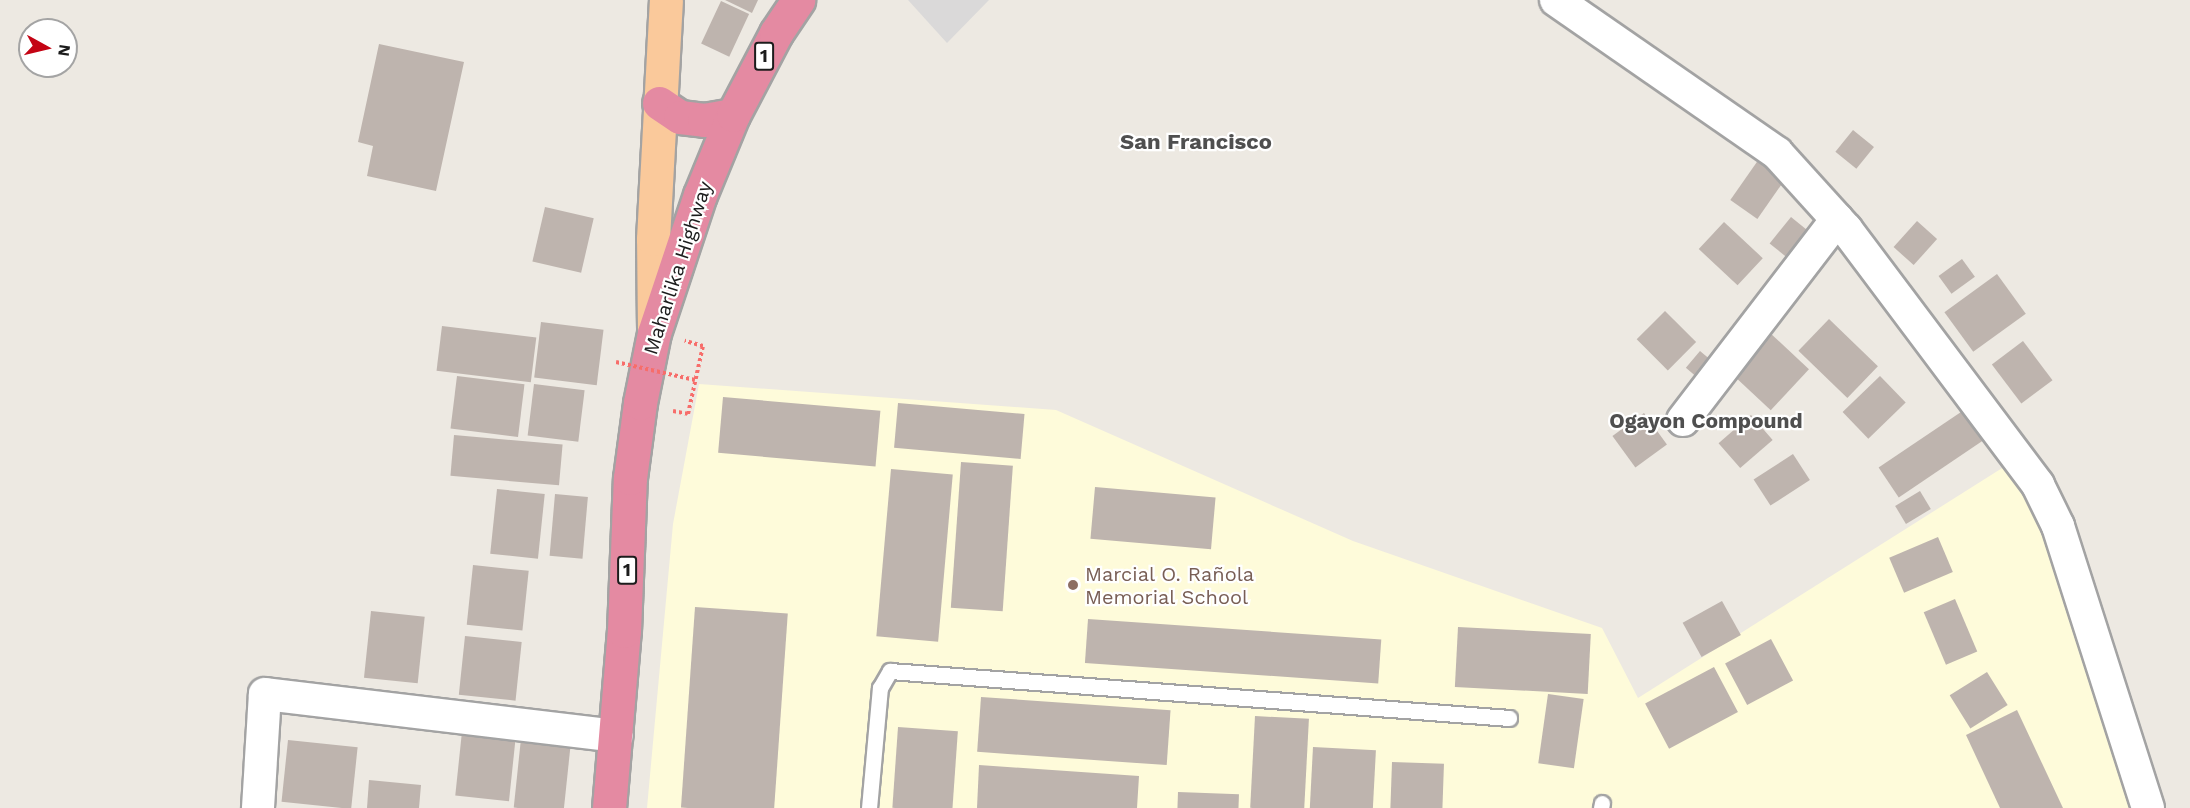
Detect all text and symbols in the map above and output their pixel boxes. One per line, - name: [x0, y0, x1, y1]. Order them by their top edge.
- north arrow: [18, 18, 78, 78]
- road number: 1: [754, 41, 774, 71]
- text: N: [54, 43, 75, 57]
- district label: San Francisco: [1120, 129, 1272, 155]
- street label: Maharlika Highway: [639, 178, 717, 358]
- district label: Ogayon Compound: [1609, 408, 1803, 434]
- road number: 1: [616, 555, 638, 585]
- place label: Marcial O. Rañola Memorial School: [1085, 562, 1255, 609]
- marker: Marcial O. Rañola Memorial School: [1066, 578, 1080, 592]

